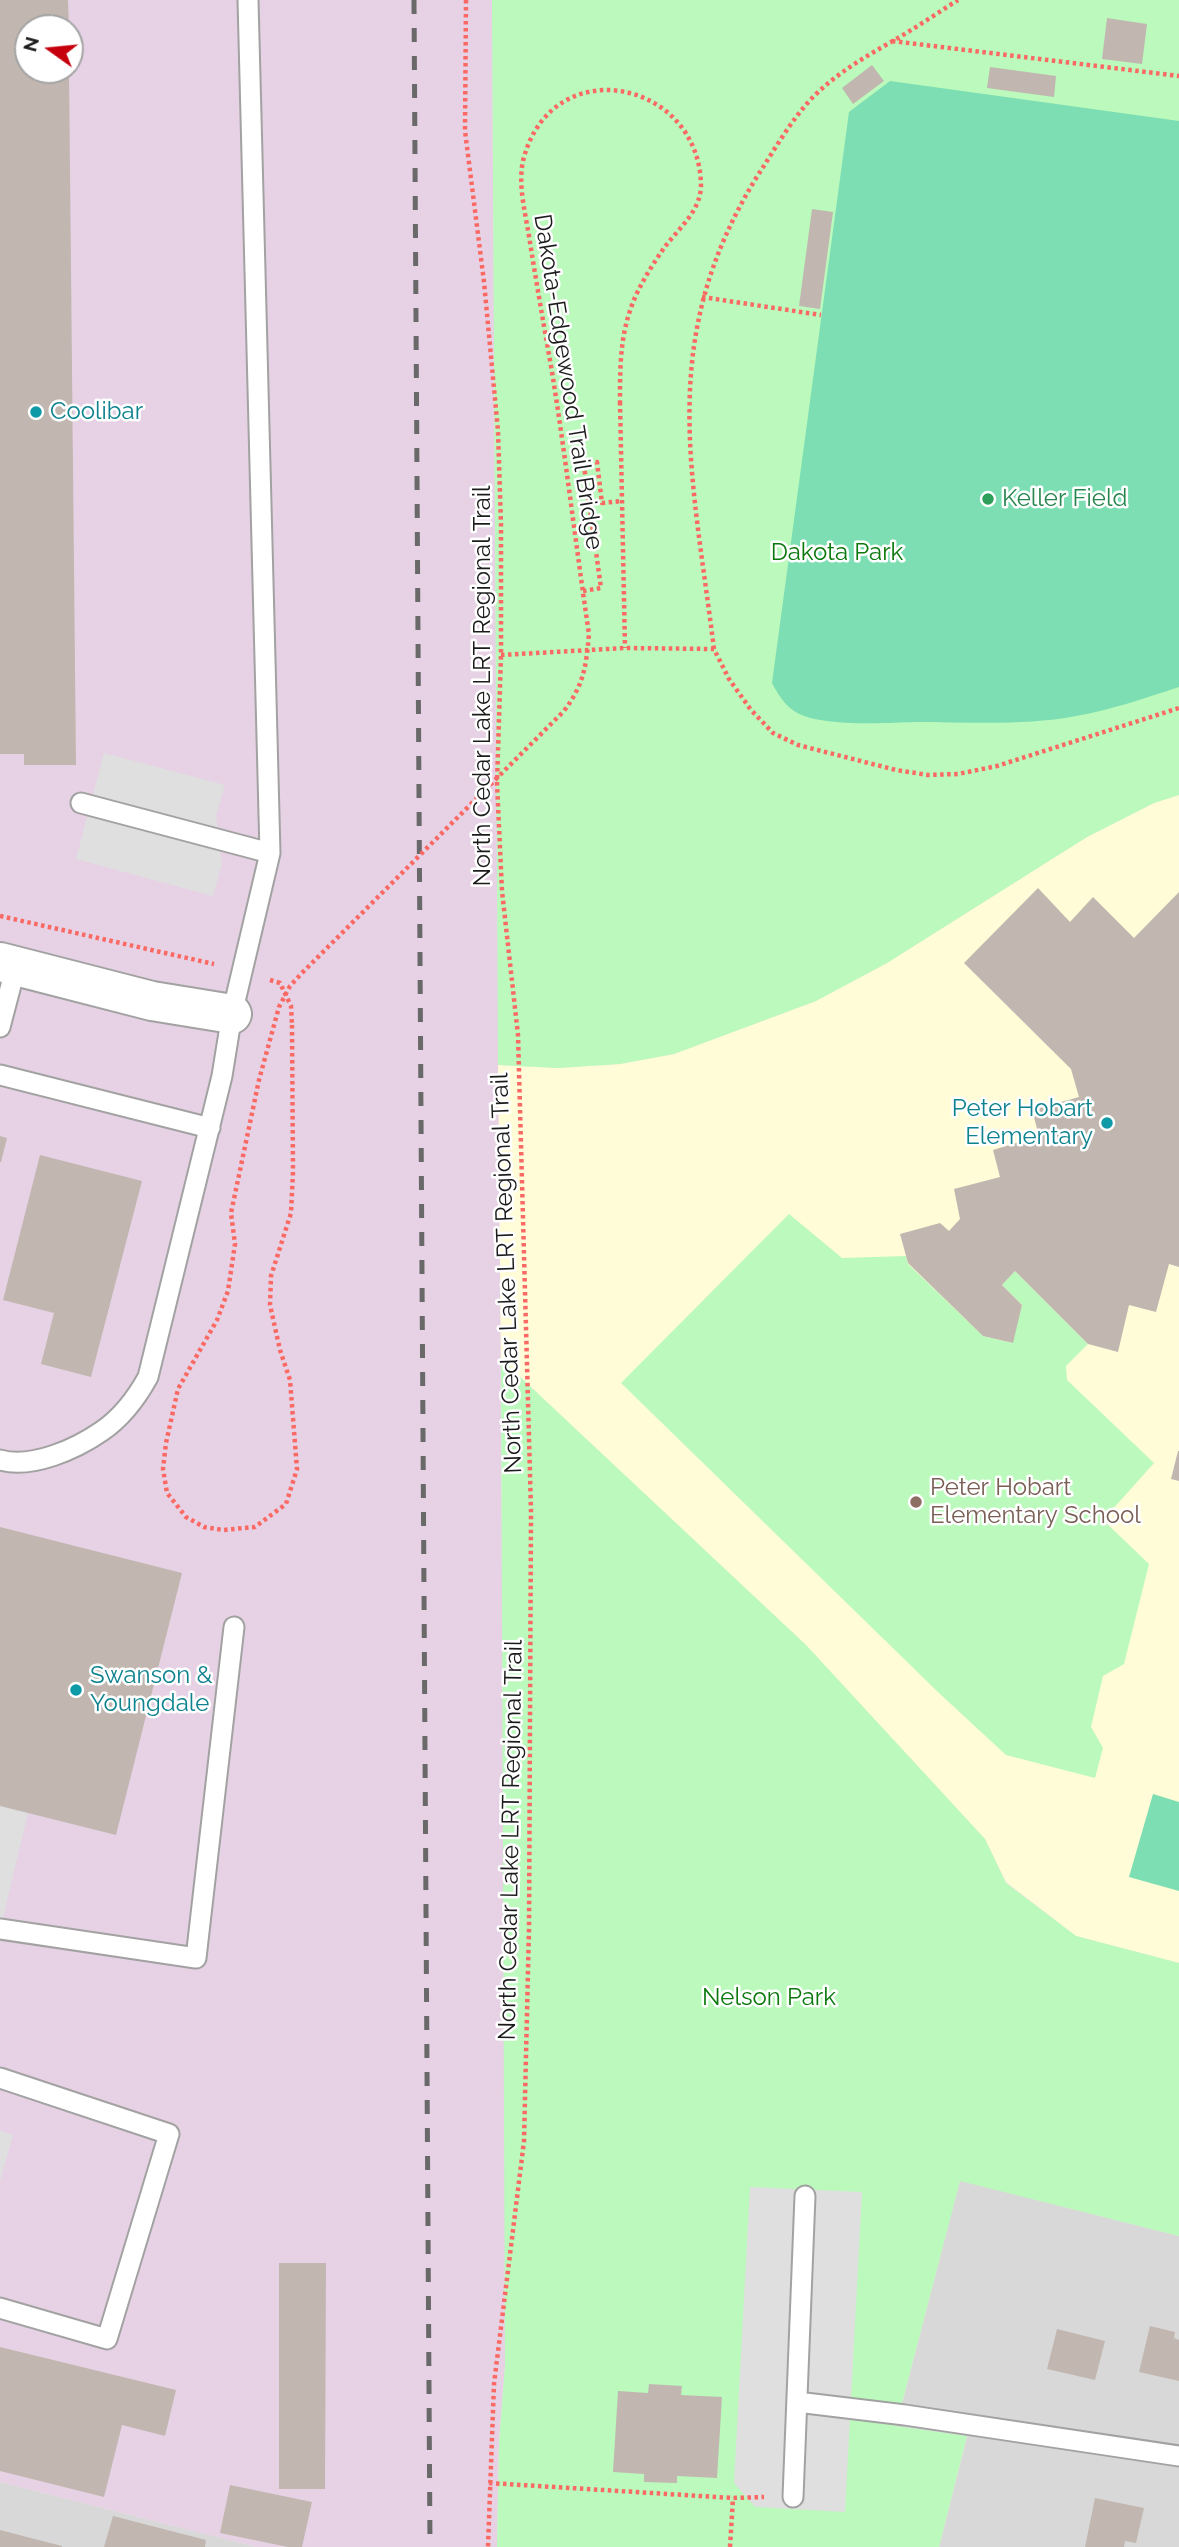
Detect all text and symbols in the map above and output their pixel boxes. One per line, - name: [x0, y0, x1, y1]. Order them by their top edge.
- north arrow: [14, 14, 84, 84]
- text: N: [18, 34, 43, 54]
- street label: Dakota-Edgewood Trail Bridge: [527, 212, 609, 552]
- place label: Coolibar: [50, 398, 143, 426]
- marker: Coolibar: [28, 404, 44, 420]
- street label: North Cedar Lake LRT Regional Trail: [469, 485, 497, 887]
- place label: Keller Field: [1002, 485, 1127, 513]
- marker: Keller Field: [980, 491, 996, 507]
- park label: Dakota Park: [771, 539, 903, 567]
- street label: North Cedar Lake LRT Regional Trail: [486, 1072, 528, 1474]
- place label: Peter Hobart Elementary: [952, 1095, 1093, 1151]
- marker: Peter Hobart Elementary: [1099, 1115, 1115, 1131]
- place label: Peter Hobart Elementary School: [930, 1474, 1141, 1530]
- marker: Peter Hobart Elementary School: [908, 1494, 924, 1510]
- street label: North Cedar Lake LRT Regional Trail: [493, 1639, 529, 2041]
- place label: Swanson & Youngdale: [90, 1662, 212, 1718]
- marker: Swanson & Youngdale: [68, 1682, 84, 1698]
- park label: Nelson Park: [702, 1984, 836, 2012]

